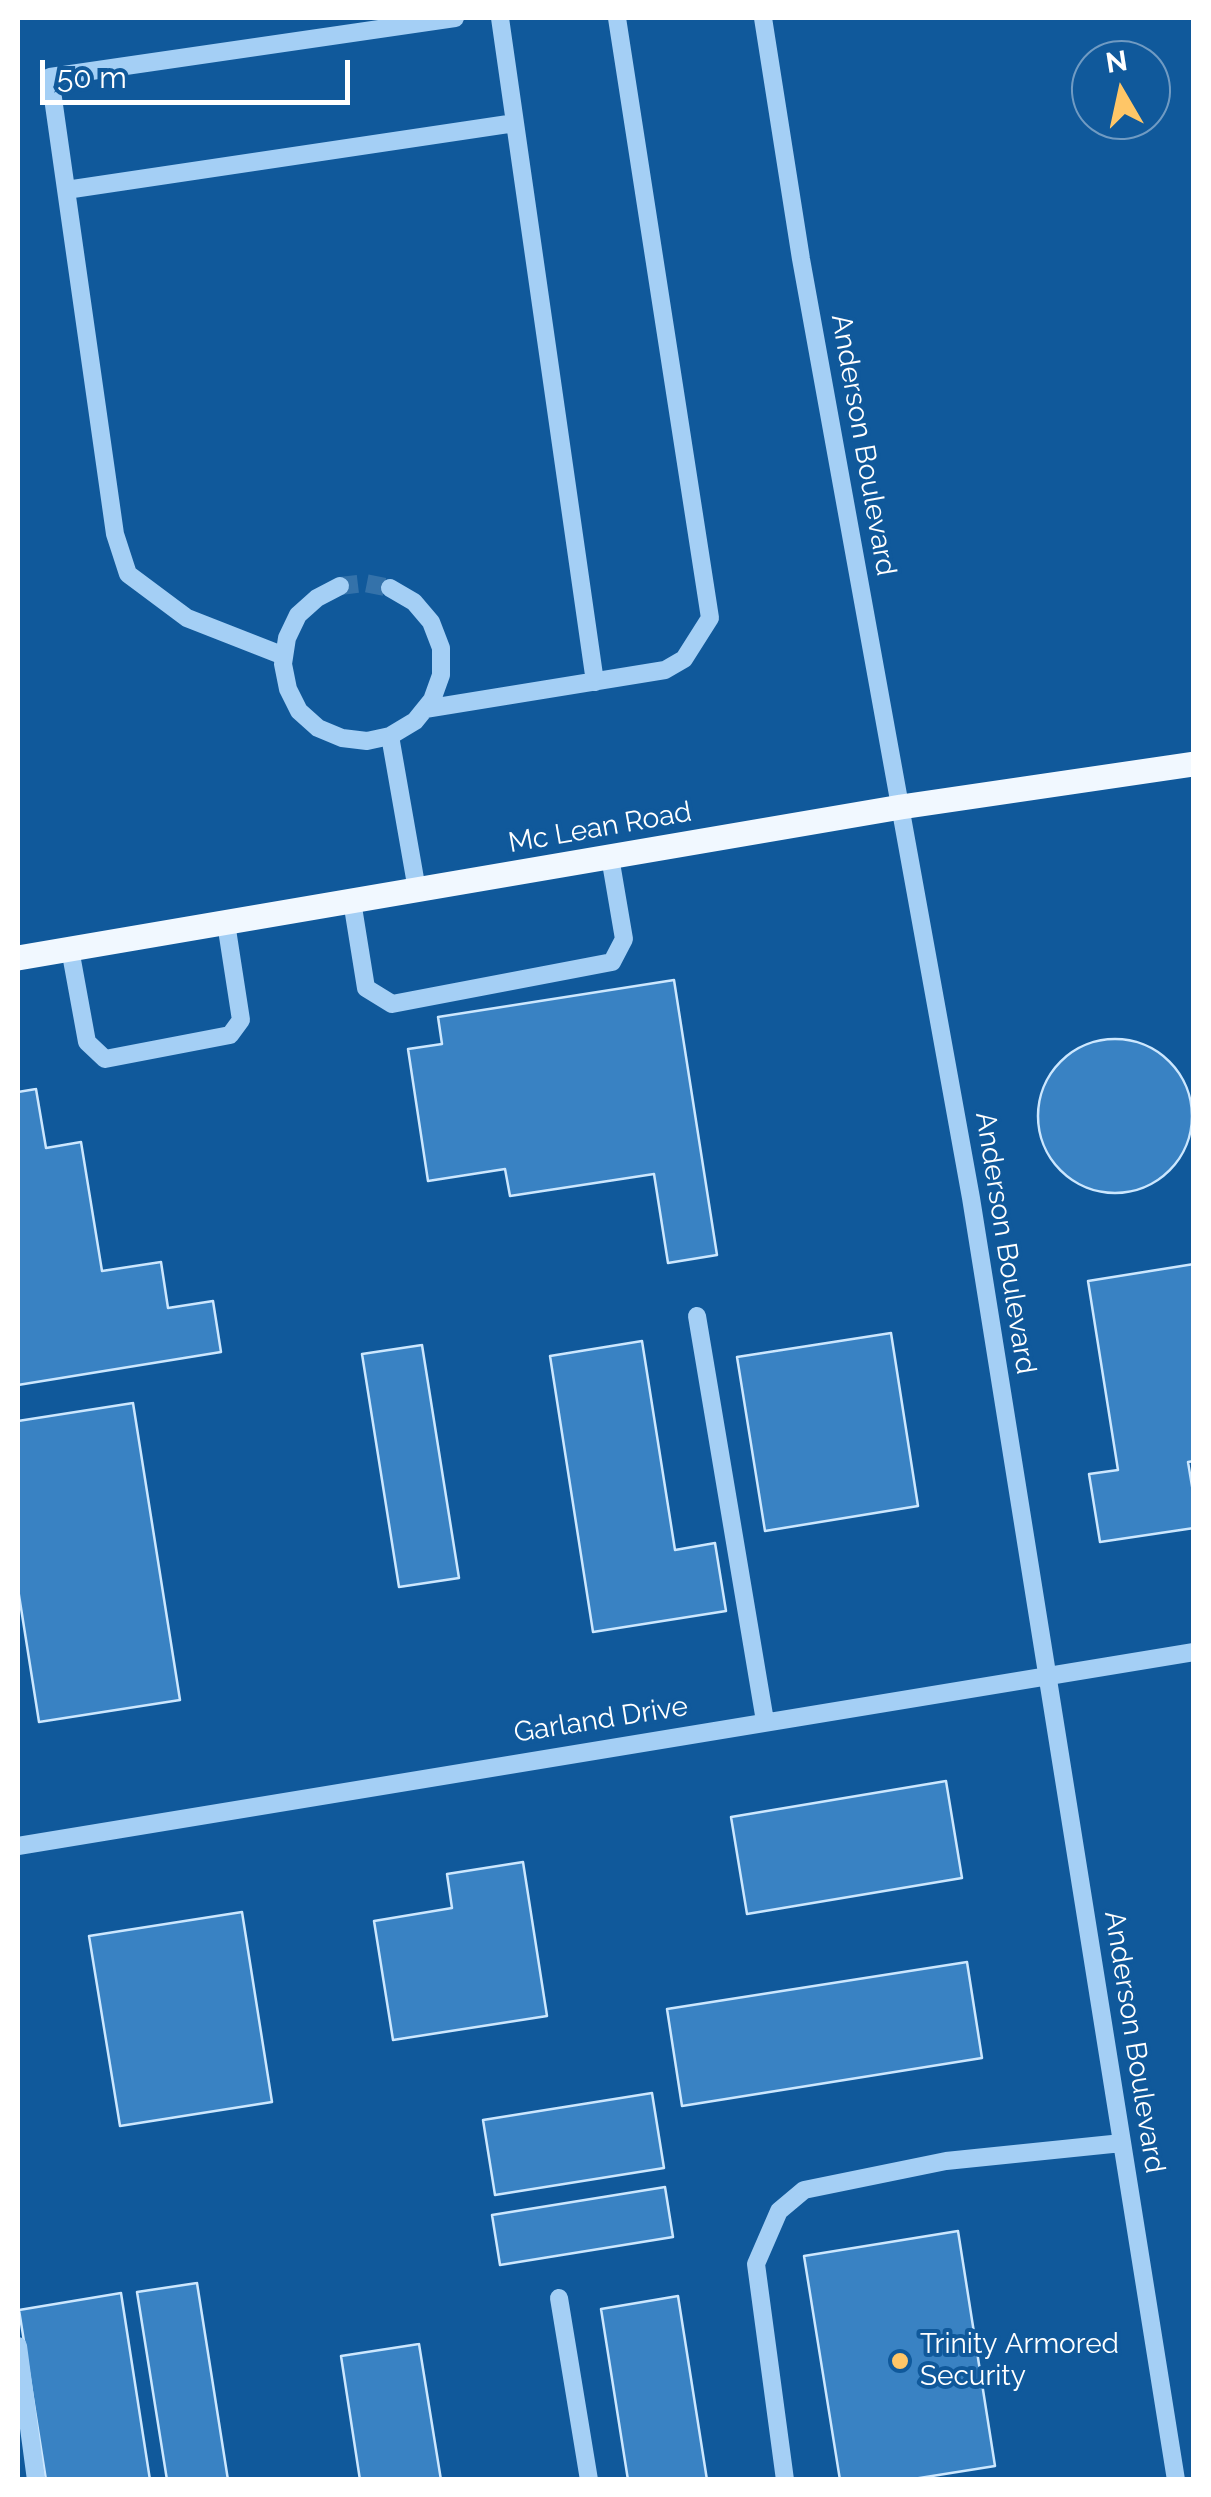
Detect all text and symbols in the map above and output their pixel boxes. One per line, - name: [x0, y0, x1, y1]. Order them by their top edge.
- scale bar: [45, 40, 355, 102]
- north arrow: [1071, 40, 1171, 140]
- text: N: [1103, 44, 1130, 80]
- text: 50 m: [57, 60, 127, 95]
- street label: Anderson Boulevard: [823, 312, 903, 578]
- street label: Mc Lean Road: [506, 795, 694, 861]
- street label: Anderson Boulevard: [968, 1110, 1042, 1376]
- street label: Garland Drive: [512, 1690, 690, 1750]
- street label: Anderson Boulevard: [1097, 1909, 1171, 2175]
- place label: Trinity Armored Security: [920, 2328, 1119, 2394]
- marker: Trinity Armored Security: [889, 2350, 911, 2372]

